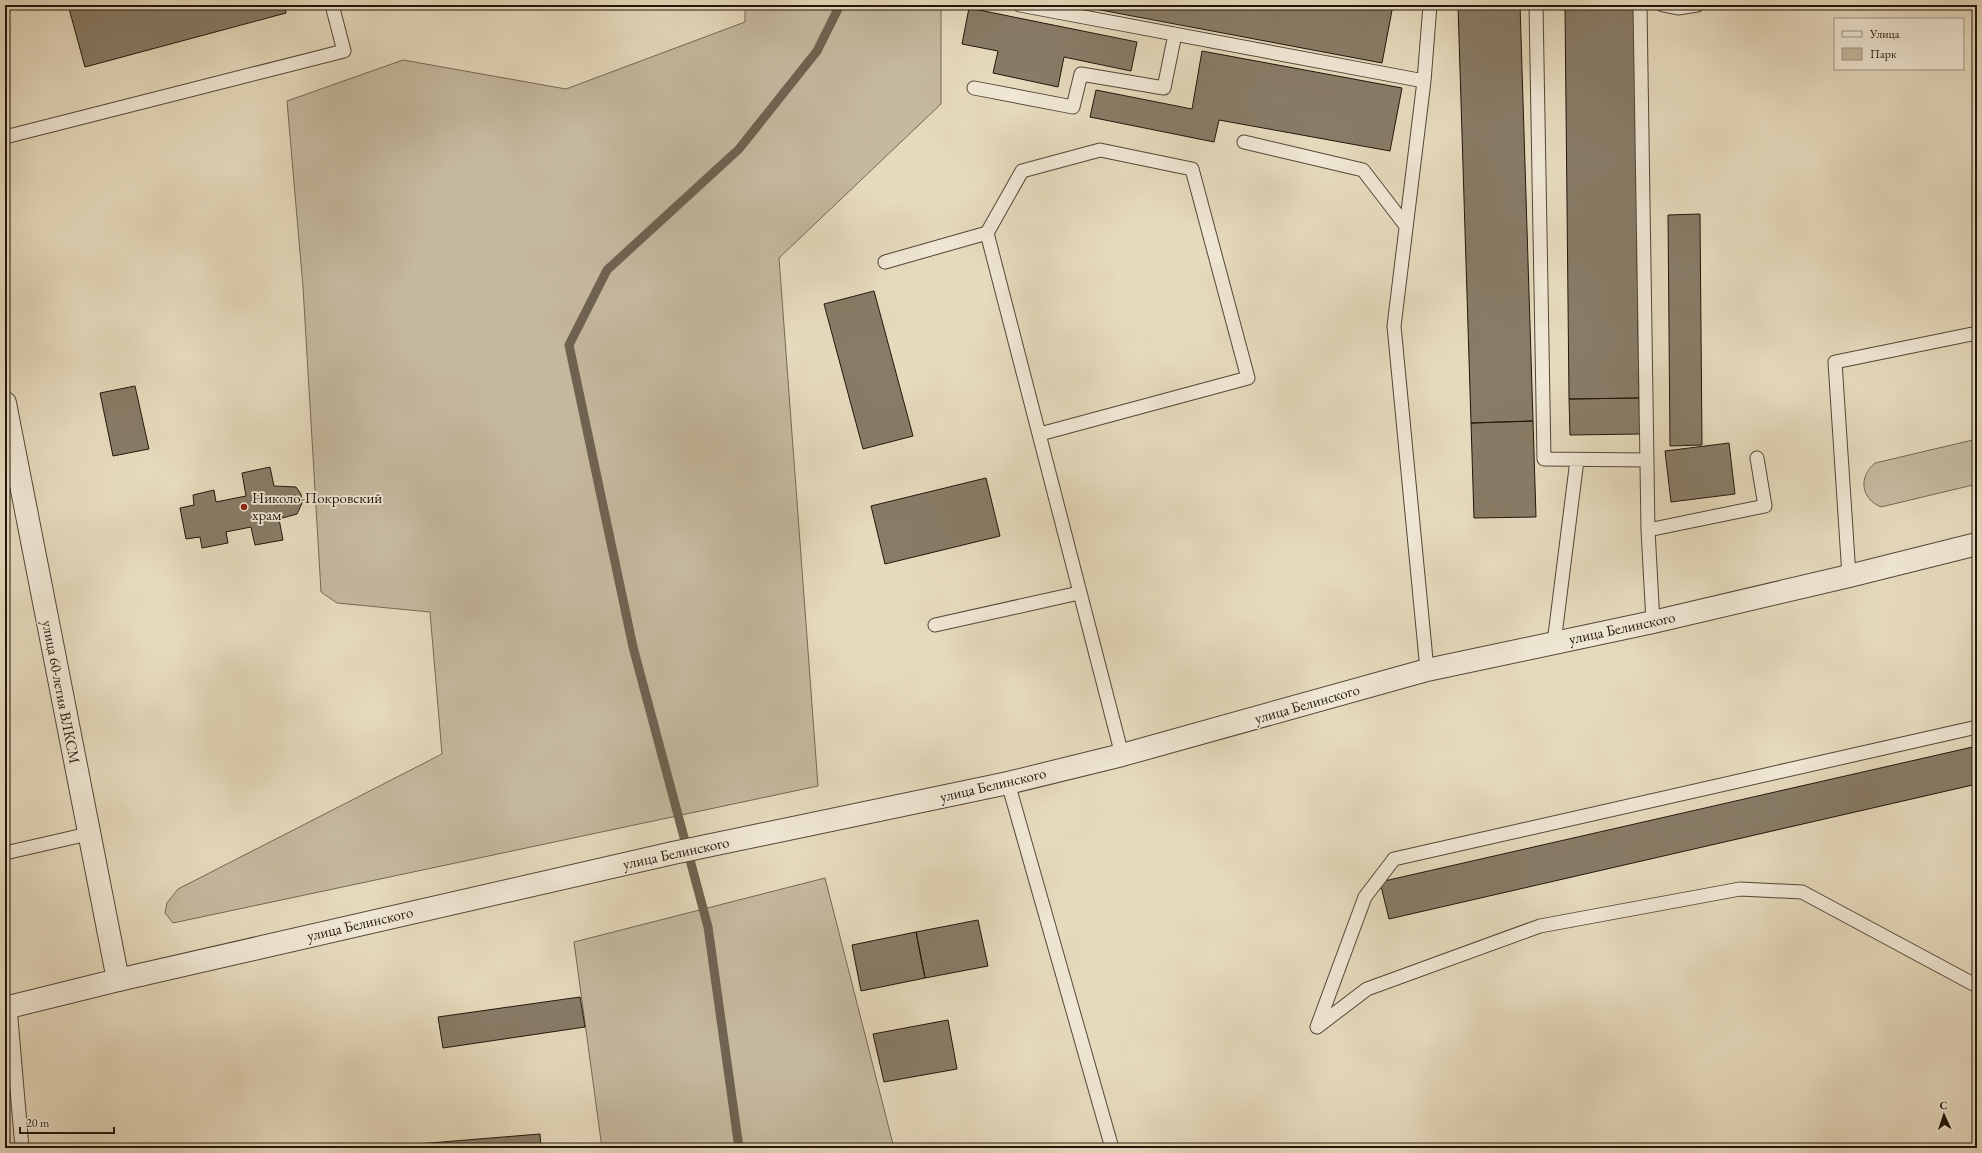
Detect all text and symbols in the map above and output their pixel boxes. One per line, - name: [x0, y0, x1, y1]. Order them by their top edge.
- legend: [1834, 18, 1964, 70]
- text: Улица: [1869, 26, 1900, 42]
- text: Парк: [1870, 46, 1897, 62]
- place label: Николо-Покровский храм: [252, 488, 382, 524]
- marker: Николо-Покровский храм: [239, 502, 249, 512]
- street label: улица Белинского: [1567, 607, 1677, 648]
- street label: улица 60-летия ВЛКСМ: [38, 618, 85, 765]
- street label: улица Белинского: [1252, 679, 1362, 728]
- street label: улица Белинского: [938, 763, 1048, 806]
- street label: улица Белинского: [621, 832, 731, 873]
- street label: улица Белинского: [305, 902, 415, 945]
- north arrow: [1924, 1095, 1964, 1135]
- text: С: [1939, 1098, 1948, 1112]
- scale bar: [20, 1109, 114, 1135]
- text: 20 m: [26, 1115, 50, 1131]

